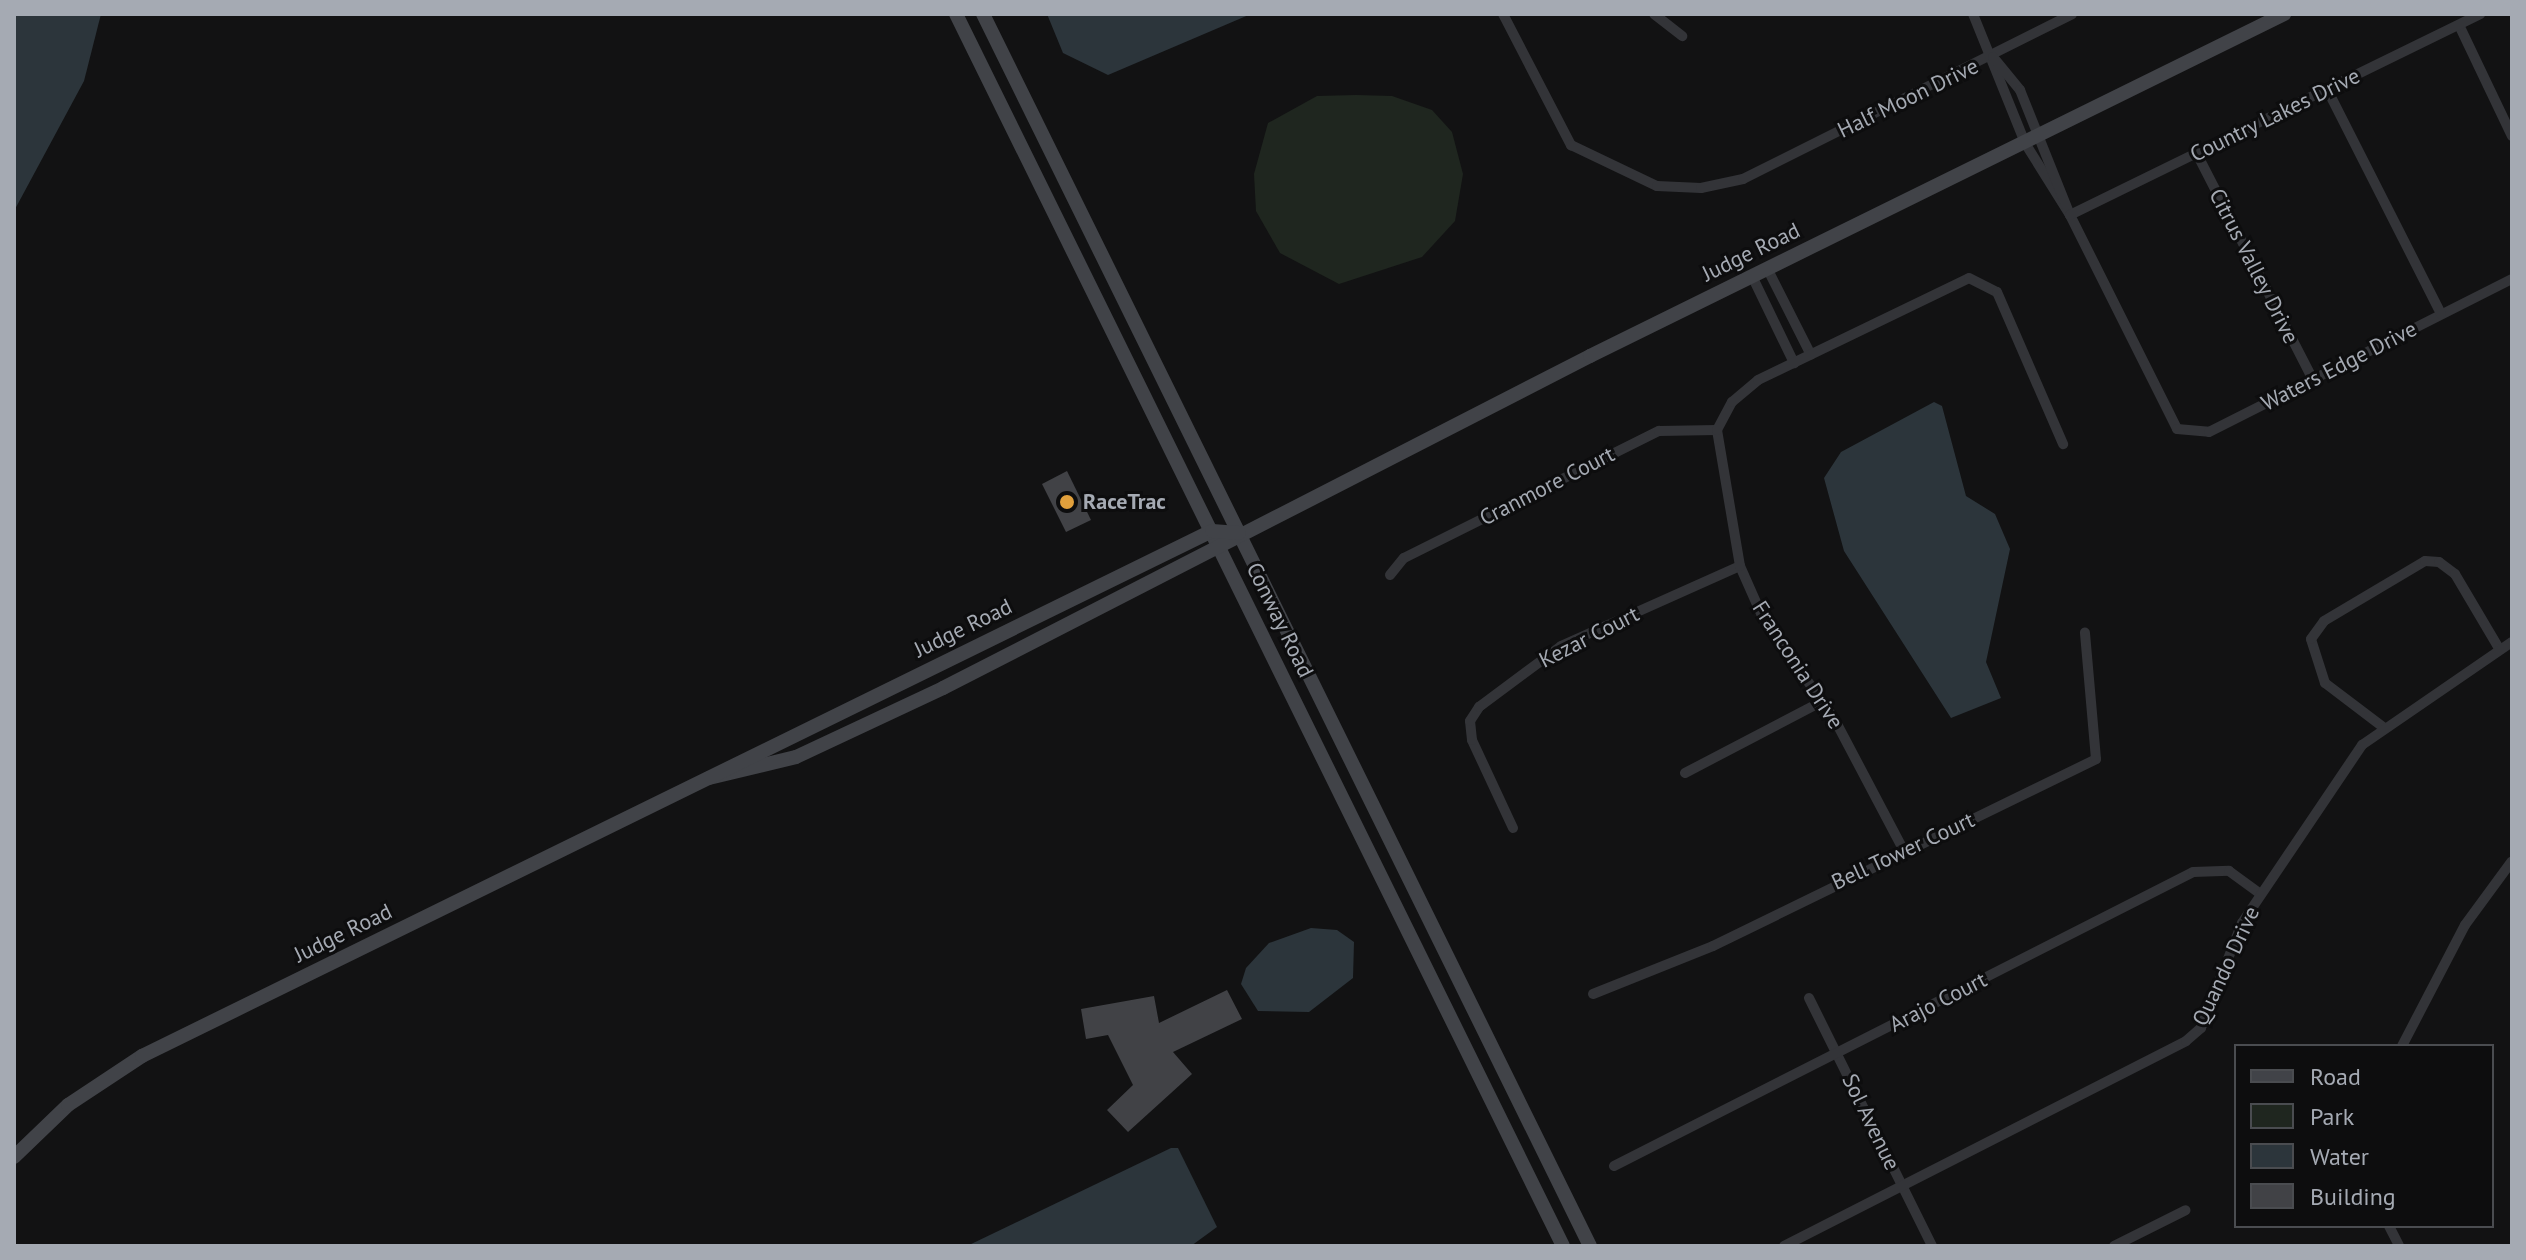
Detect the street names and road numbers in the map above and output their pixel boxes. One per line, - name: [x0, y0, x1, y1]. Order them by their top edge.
- street label: Half Moon Drive: [1833, 53, 1983, 143]
- street label: Country Lakes Drive: [2186, 62, 2364, 168]
- street label: Citrus Valley Drive: [2203, 184, 2305, 348]
- street label: Judge Road: [1698, 217, 1804, 287]
- street label: Waters Edge Drive: [2257, 315, 2421, 417]
- street label: Cranmore Court: [1475, 441, 1619, 531]
- street label: Conway Road: [1241, 558, 1319, 682]
- street label: Judge Road: [910, 593, 1016, 663]
- street label: Franconia Drive: [1747, 596, 1849, 734]
- street label: Kezar Court: [1535, 601, 1643, 673]
- street label: Bell Tower Court: [1827, 806, 1979, 896]
- street label: Judge Road: [290, 898, 396, 968]
- street label: Quando Drive: [2187, 902, 2265, 1030]
- street label: Arajo Court: [1885, 966, 1991, 1038]
- street label: Sol Avenue: [1836, 1069, 1906, 1175]

